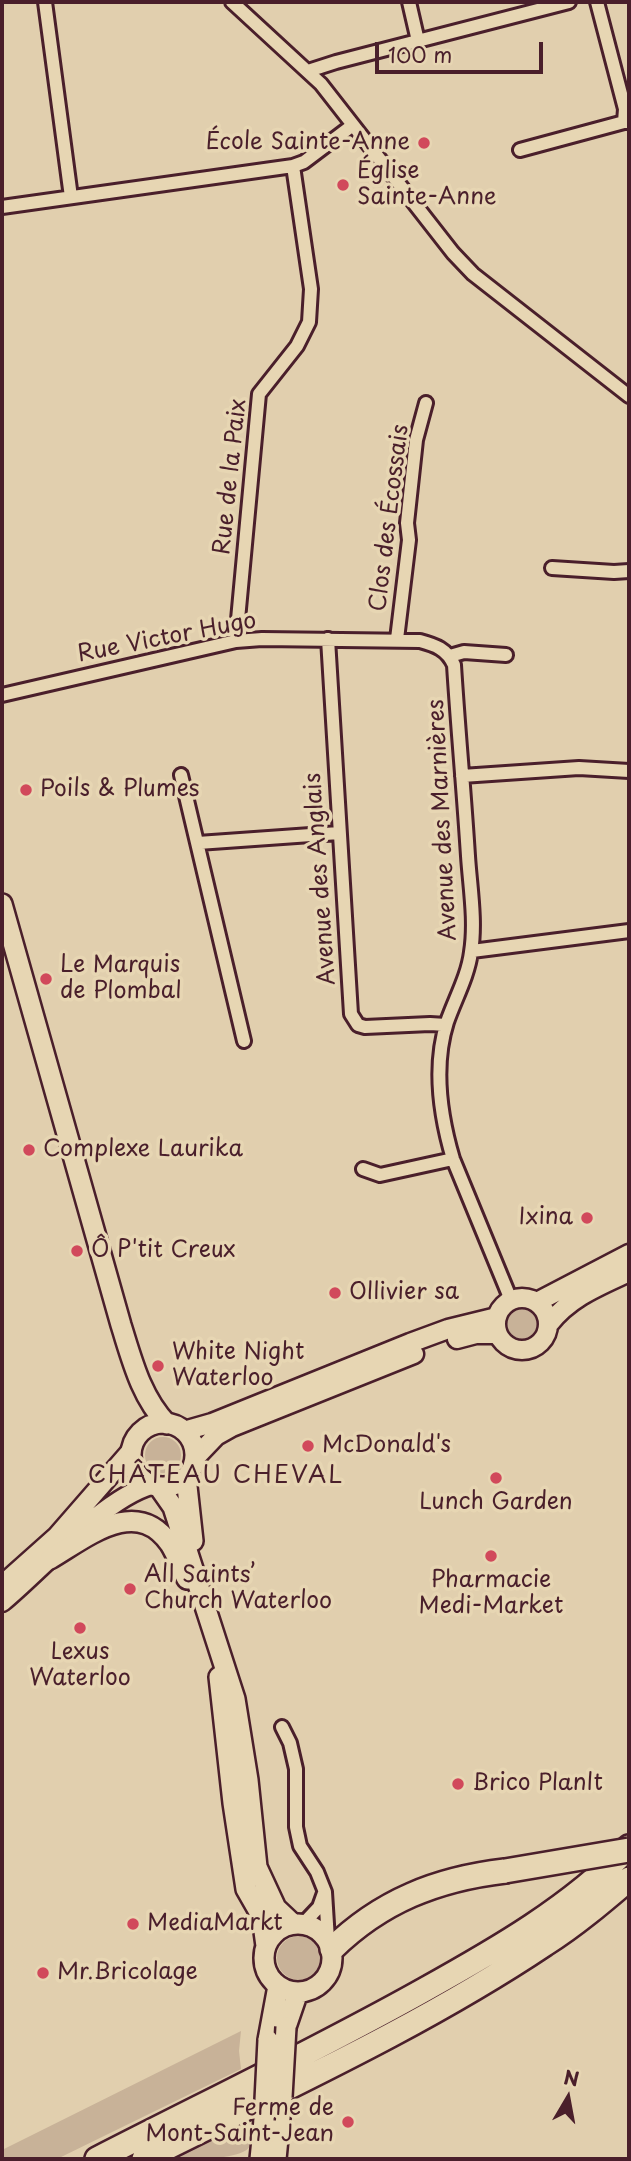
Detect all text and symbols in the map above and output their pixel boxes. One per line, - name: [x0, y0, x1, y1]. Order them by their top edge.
- scale bar: [379, 28, 547, 72]
- text: 100 m: [388, 38, 452, 70]
- place label: École Sainte-Anne: [206, 129, 410, 157]
- marker: École Sainte-Anne: [416, 135, 432, 151]
- place label: Église Sainte-Anne: [357, 158, 497, 212]
- marker: Église Sainte-Anne: [335, 177, 351, 193]
- street label: Rue de la Paix: [209, 398, 253, 556]
- street label: Clos des Écossais: [365, 423, 415, 613]
- street label: Rue Victor Hugo: [75, 607, 259, 669]
- street label: Avenue des Marnières: [423, 698, 463, 942]
- street label: Avenue des Anglais: [300, 772, 342, 986]
- place label: Poils & Plumes: [40, 776, 200, 804]
- marker: Poils & Plumes: [18, 782, 34, 798]
- place label: Le Marquis de Plombal: [60, 952, 182, 1006]
- marker: Le Marquis de Plombal: [38, 971, 54, 987]
- place label: Complexe Laurika: [43, 1136, 243, 1164]
- marker: Complexe Laurika: [21, 1142, 37, 1158]
- place label: Ixina: [518, 1204, 573, 1232]
- marker: Ixina: [579, 1210, 595, 1226]
- place label: Ô P'tit Creux: [91, 1237, 236, 1265]
- marker: Ô P'tit Creux: [69, 1243, 85, 1259]
- place label: Ollivier sa: [349, 1279, 459, 1307]
- marker: Ollivier sa: [327, 1285, 343, 1301]
- place label: White Night Waterloo: [172, 1339, 304, 1393]
- marker: White Night Waterloo: [150, 1358, 166, 1374]
- place label: McDonald's: [322, 1432, 451, 1460]
- marker: McDonald's: [300, 1438, 316, 1454]
- district label: CHÂTEAU CHEVAL: [91, 1462, 341, 1490]
- marker: Lunch Garden: [488, 1470, 504, 1486]
- place label: Lunch Garden: [419, 1489, 573, 1517]
- marker: Pharmacie Medi-Market: [483, 1548, 499, 1564]
- place label: All Saints’ Church Waterloo: [144, 1562, 332, 1616]
- place label: Pharmacie Medi-Market: [419, 1567, 563, 1621]
- marker: All Saints’ Church Waterloo: [122, 1581, 138, 1597]
- marker: Lexus Waterloo: [72, 1620, 88, 1636]
- place label: Lexus Waterloo: [29, 1639, 131, 1693]
- place label: Brico PlanIt: [472, 1770, 603, 1798]
- marker: Brico PlanIt: [450, 1776, 466, 1792]
- place label: MediaMarkt: [147, 1910, 283, 1938]
- marker: MediaMarkt: [125, 1916, 141, 1932]
- place label: Mr.Bricolage: [57, 1959, 198, 1987]
- marker: Mr.Bricolage: [35, 1965, 51, 1981]
- text: N: [562, 2062, 581, 2092]
- north arrow: [533, 2063, 603, 2133]
- place label: Ferme de Mont-Saint-Jean: [145, 2095, 334, 2149]
- marker: Ferme de Mont-Saint-Jean: [340, 2114, 356, 2130]

